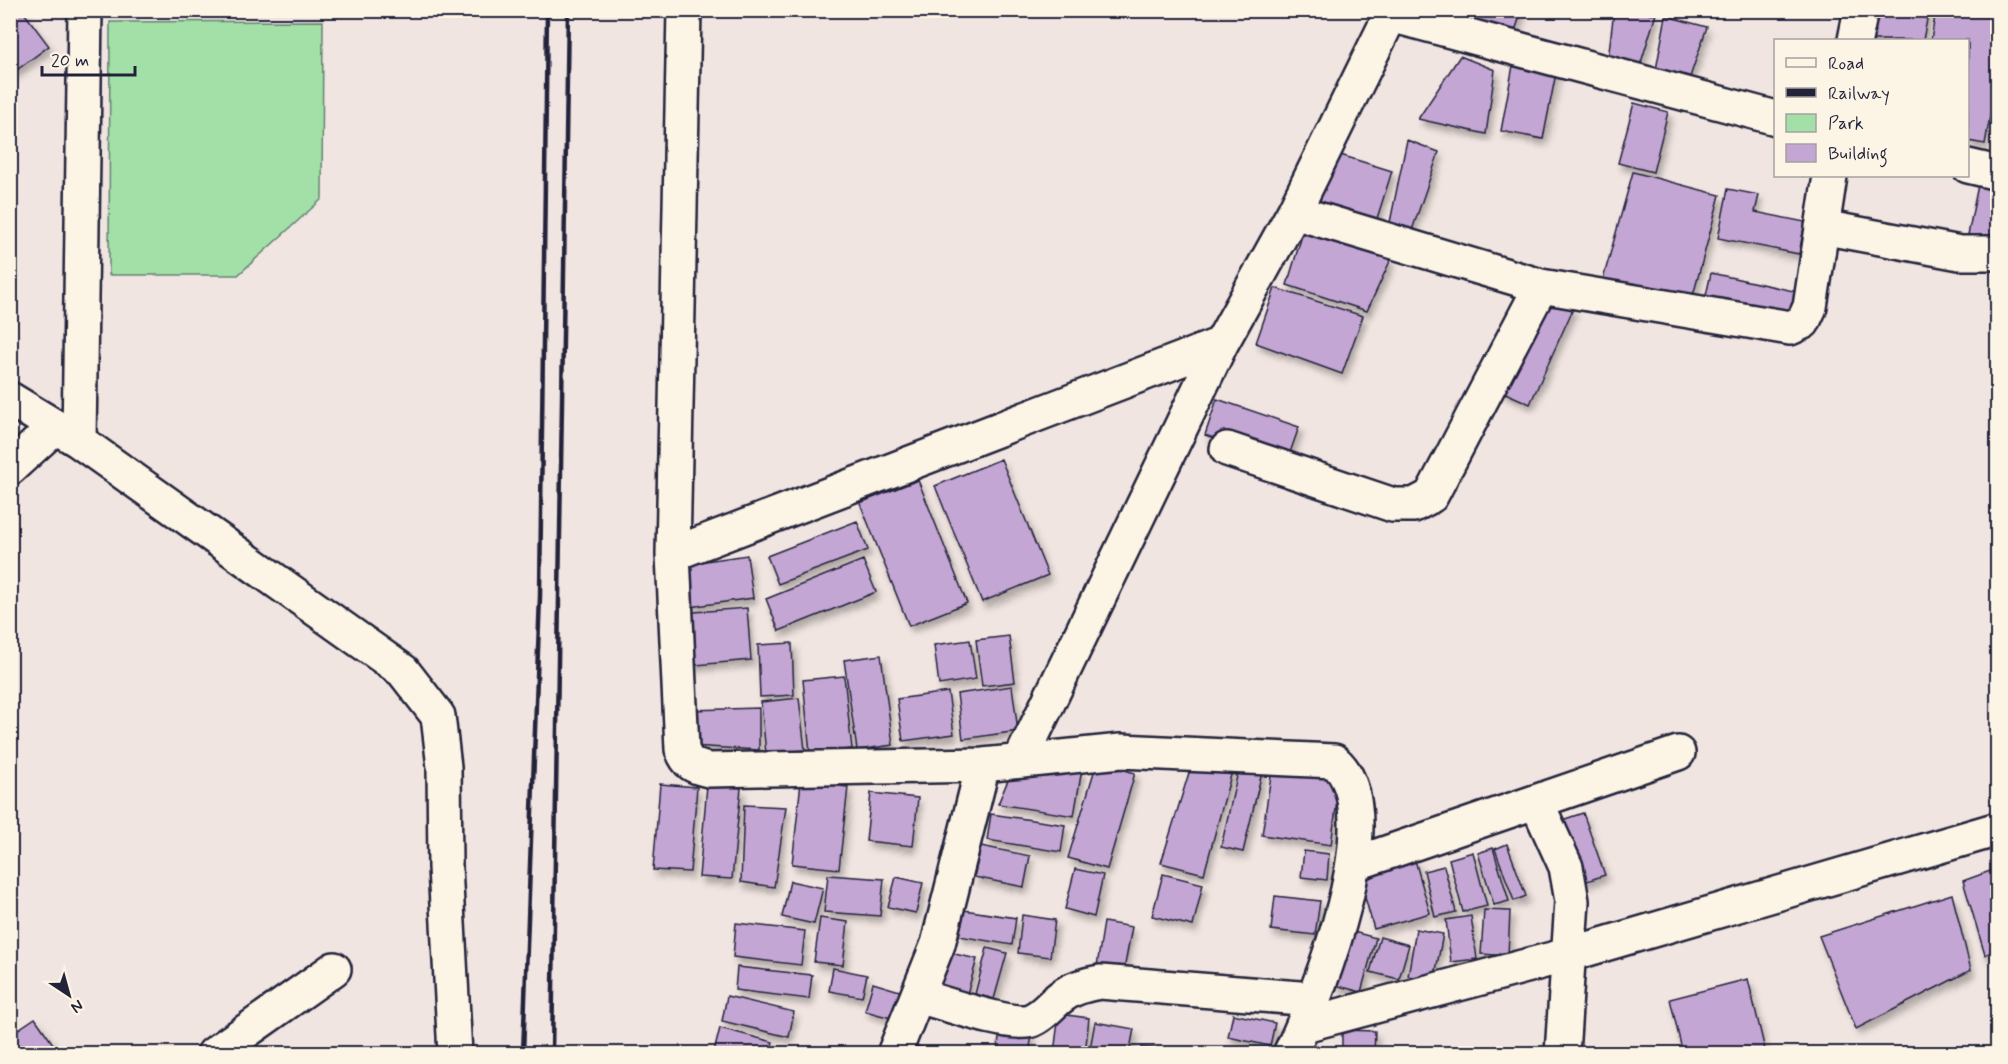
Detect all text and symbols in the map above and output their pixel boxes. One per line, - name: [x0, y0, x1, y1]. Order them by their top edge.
- scale bar: [42, 39, 135, 77]
- legend: [1774, 39, 1969, 177]
- text: 20 m: [51, 49, 89, 73]
- text: Road: [1828, 52, 1864, 76]
- text: Railway: [1828, 82, 1890, 106]
- text: Park: [1828, 112, 1864, 136]
- text: Building: [1828, 142, 1888, 168]
- north arrow: [39, 965, 99, 1025]
- text: N: [66, 994, 87, 1018]

